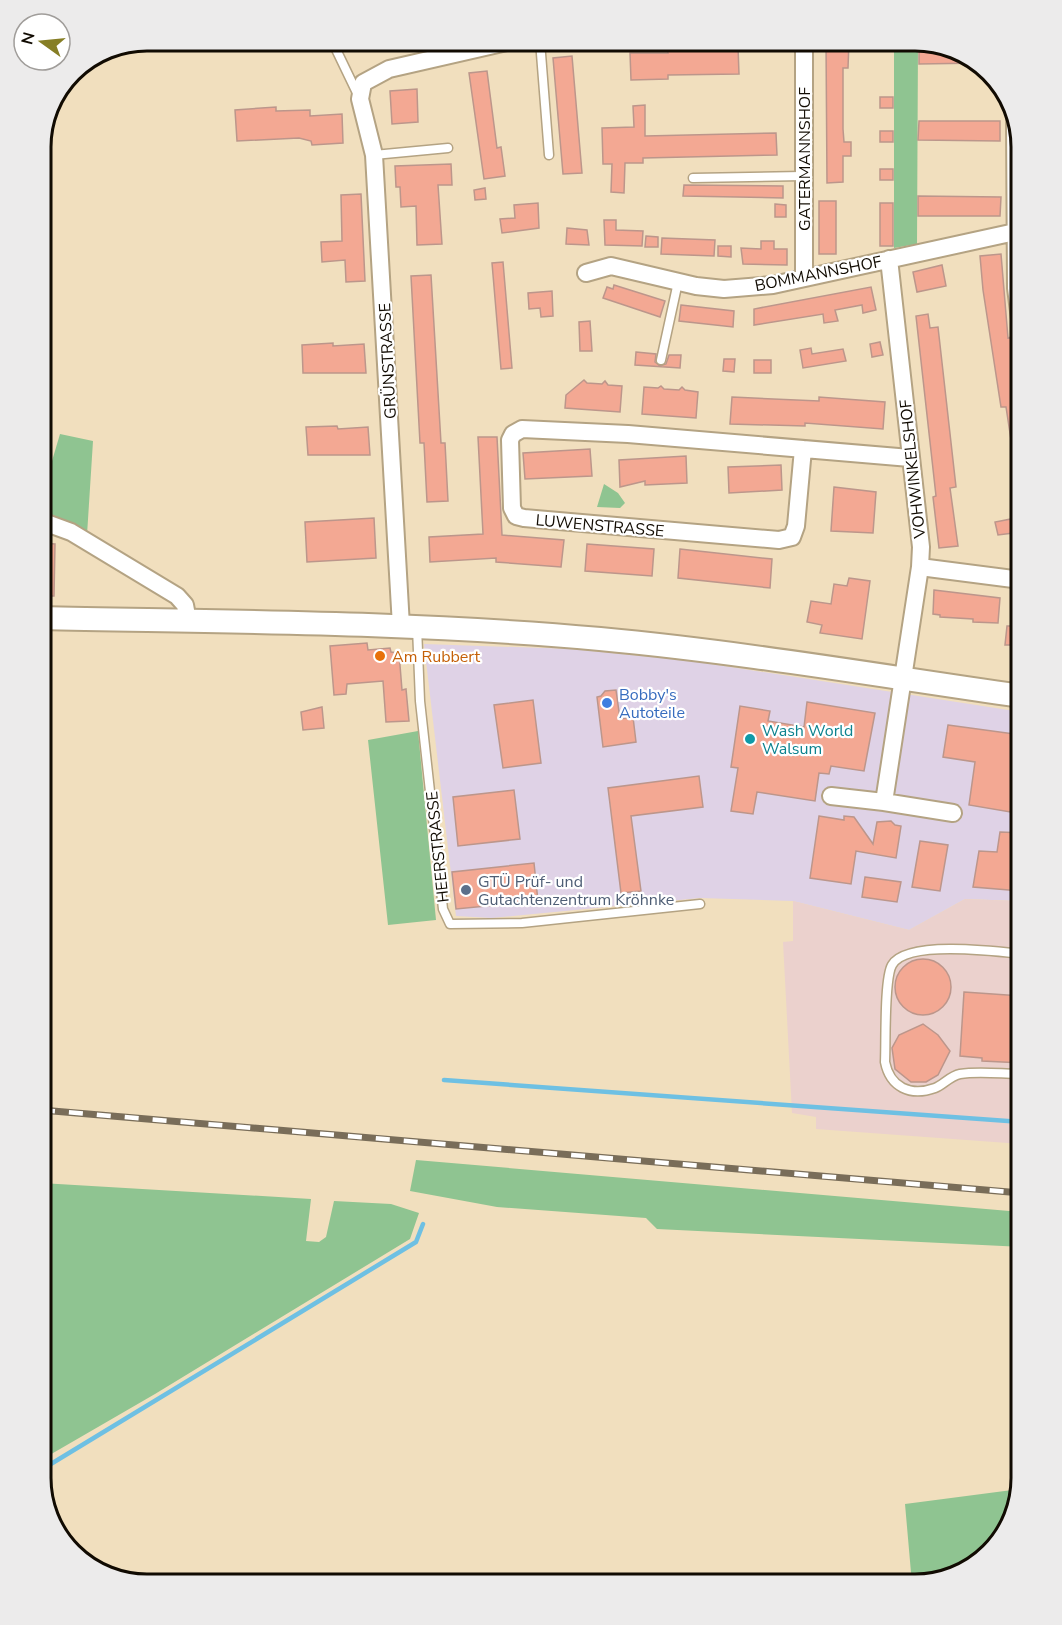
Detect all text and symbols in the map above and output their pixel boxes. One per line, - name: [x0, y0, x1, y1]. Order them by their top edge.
- north arrow: [12, 12, 72, 72]
- text: N: [16, 30, 41, 47]
- street label: GATERMANNSHOF: [794, 87, 816, 231]
- street label: BOMMANNSHOF: [753, 251, 884, 297]
- street label: GRÜNSTRASSE: [374, 302, 402, 420]
- street label: VOHWINKELSHOF: [895, 398, 931, 540]
- street label: LUWENSTRASSE: [535, 509, 665, 543]
- place label: Am Rubbert: [392, 646, 480, 668]
- marker: Am Rubbert: [373, 649, 387, 663]
- place label: Bobby's Autoteile: [619, 684, 685, 724]
- marker: Bobby's Autoteile: [600, 696, 614, 710]
- place label: Wash World Walsum: [762, 720, 853, 760]
- marker: Wash World Walsum: [743, 732, 757, 746]
- street label: HEERSTRASSE: [421, 790, 455, 904]
- place label: GTÜ Prüf- und Gutachtenzentrum Kröhnke: [478, 871, 674, 911]
- marker: GTÜ Prüf- und Gutachtenzentrum Kröhnke: [459, 883, 473, 897]

